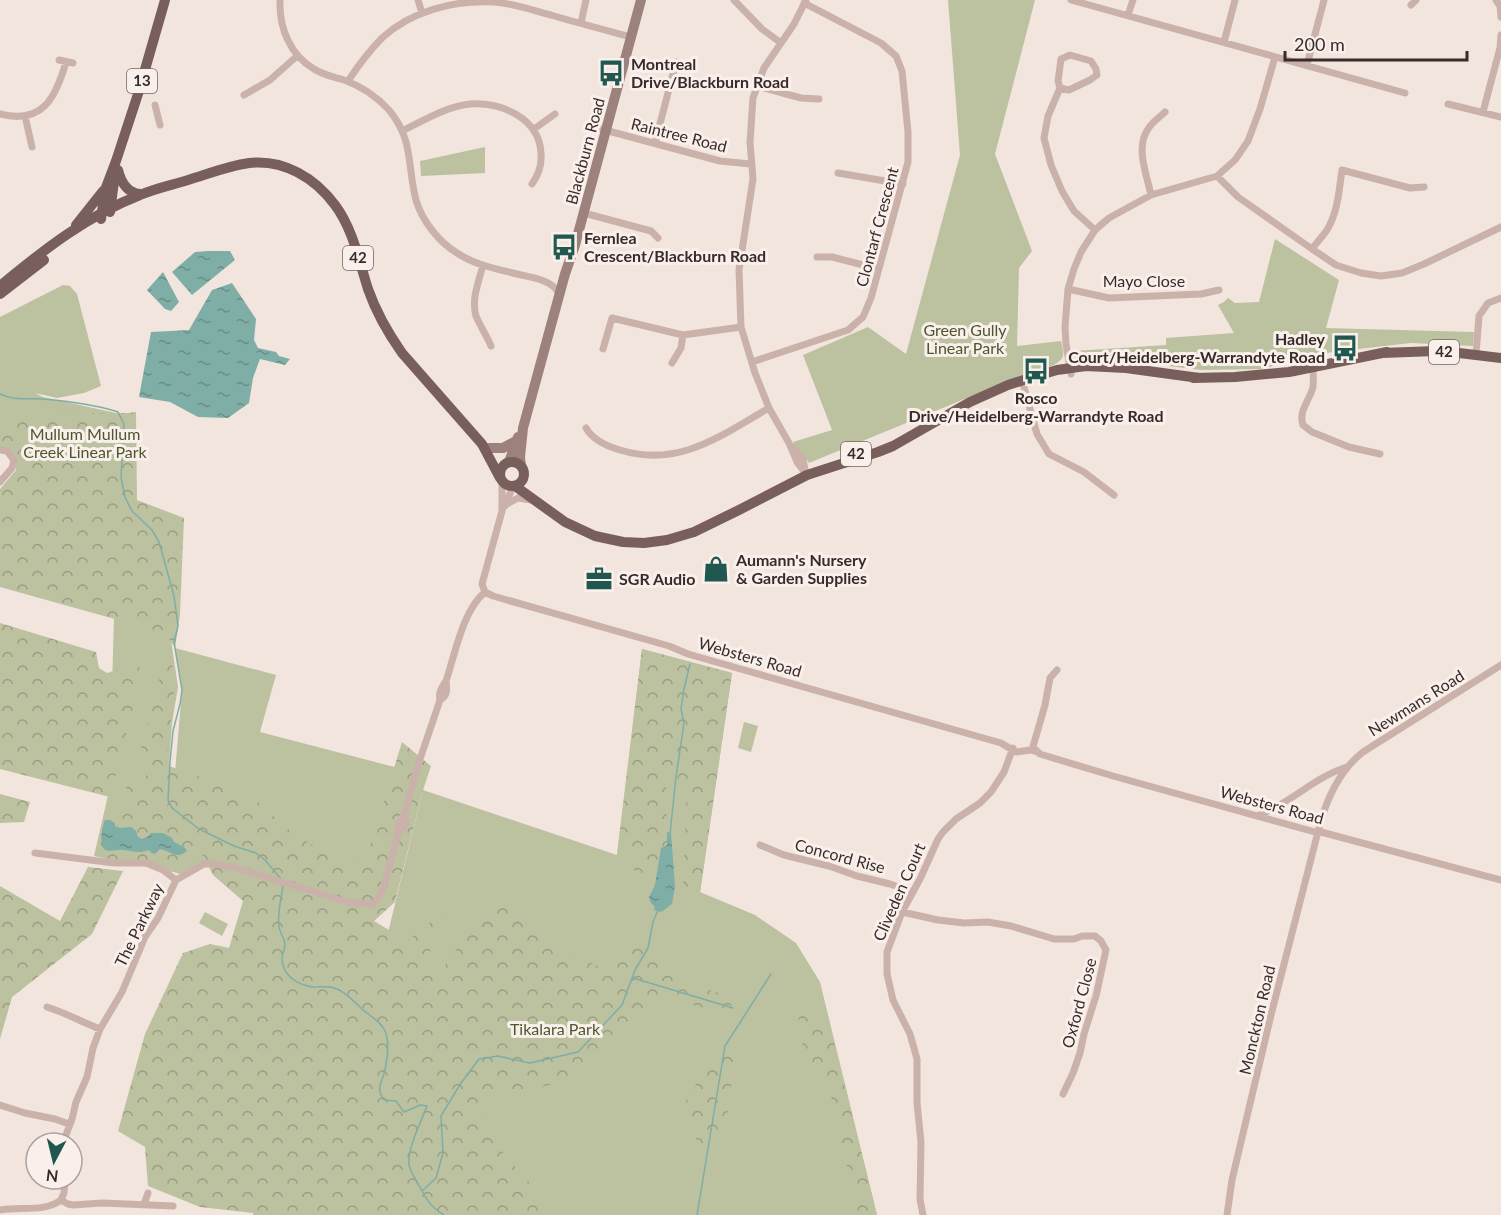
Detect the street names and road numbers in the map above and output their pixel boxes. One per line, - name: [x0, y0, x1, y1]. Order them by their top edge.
- road number: 13: [127, 69, 157, 93]
- street label: Blackburn Road: [561, 95, 608, 206]
- street label: Raintree Road: [629, 113, 729, 156]
- street label: Clontarf Crescent: [851, 165, 902, 289]
- road number: 42: [343, 246, 373, 270]
- street label: Mayo Close: [1103, 271, 1185, 290]
- road number: 42: [1429, 340, 1459, 364]
- road number: 42: [841, 442, 871, 466]
- street label: Websters Road: [696, 633, 804, 680]
- street label: Newmans Road: [1364, 666, 1467, 740]
- street label: Websters Road: [1218, 782, 1326, 827]
- street label: Concord Rise: [793, 834, 887, 877]
- street label: Cliveden Court: [868, 840, 929, 944]
- street label: The Parkway: [110, 879, 167, 970]
- street label: Oxford Close: [1057, 956, 1100, 1050]
- street label: Monckton Road: [1235, 963, 1278, 1076]

